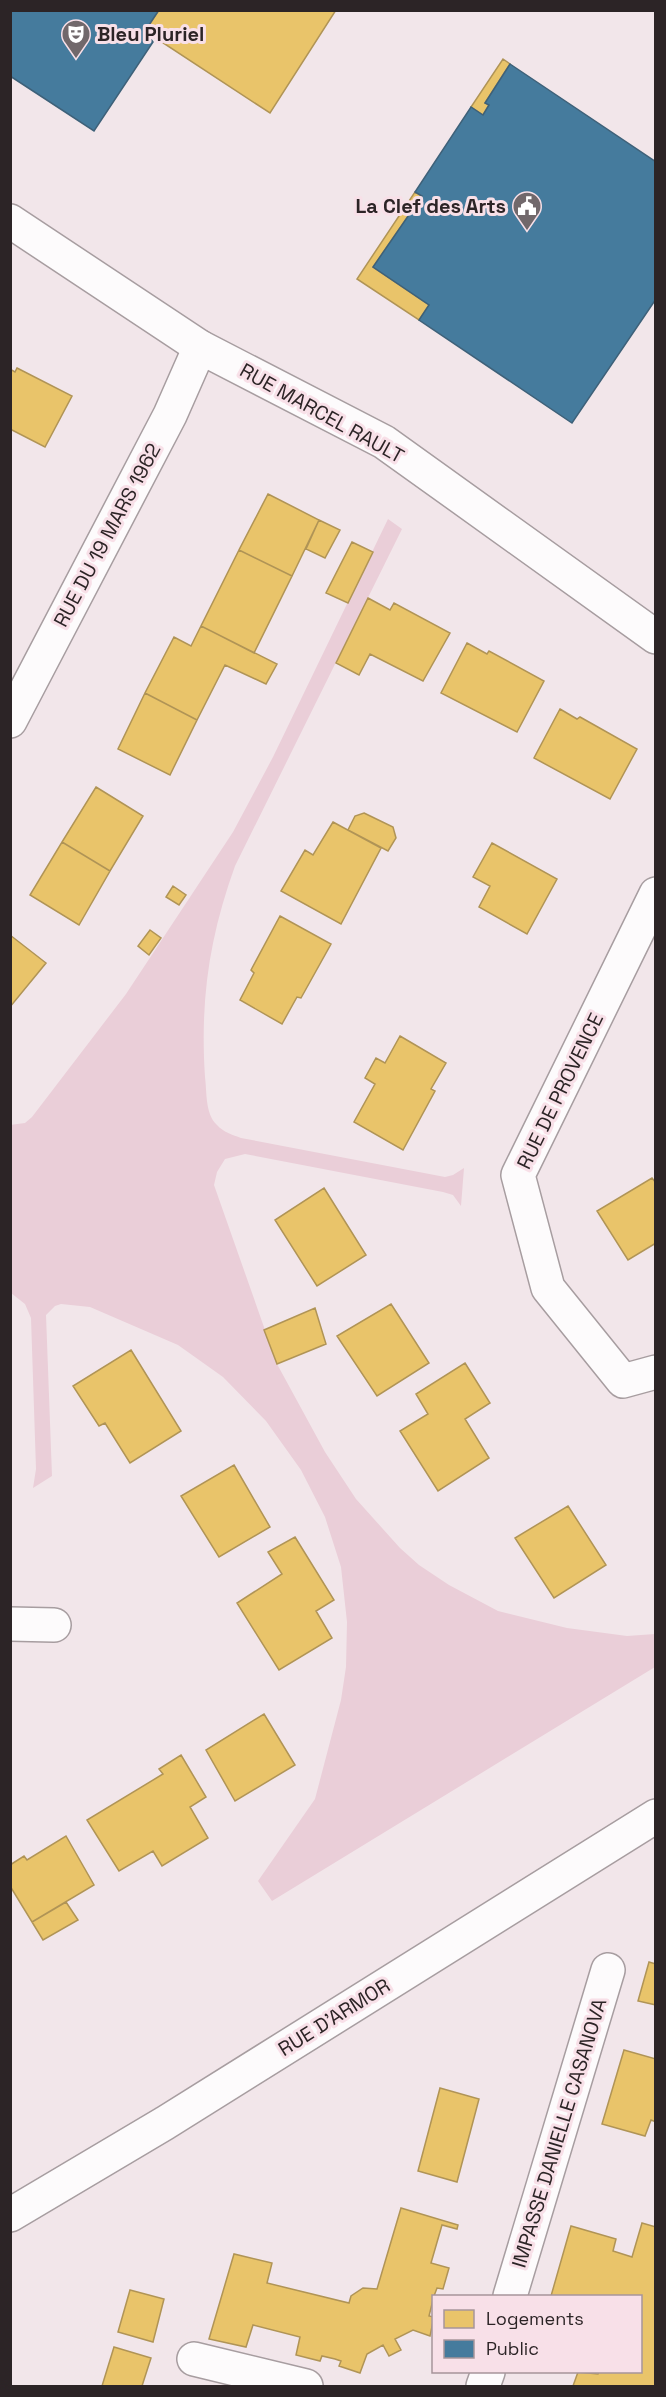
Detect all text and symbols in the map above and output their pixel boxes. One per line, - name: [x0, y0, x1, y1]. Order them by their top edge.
- theatre icon: Bleu Pluriel: [60, 18, 92, 60]
- place label: Bleu Pluriel: [97, 21, 204, 47]
- public building icon: La Clef des Arts: [511, 190, 543, 232]
- place label: La Clef des Arts: [355, 193, 506, 219]
- street label: RUE MARCEL RAULT: [235, 357, 409, 469]
- street label: RUE DU 19 MARS 1962: [48, 439, 166, 631]
- street label: RUE DE PROVENCE: [511, 1009, 609, 1173]
- street label: RUE D'ARMOR: [273, 1972, 395, 2062]
- street label: IMPASSE DANIELLE CASANOVA: [506, 1995, 613, 2271]
- legend: [432, 2295, 642, 2373]
- text: Logements: [486, 2307, 584, 2330]
- text: Public: [486, 2337, 539, 2360]

